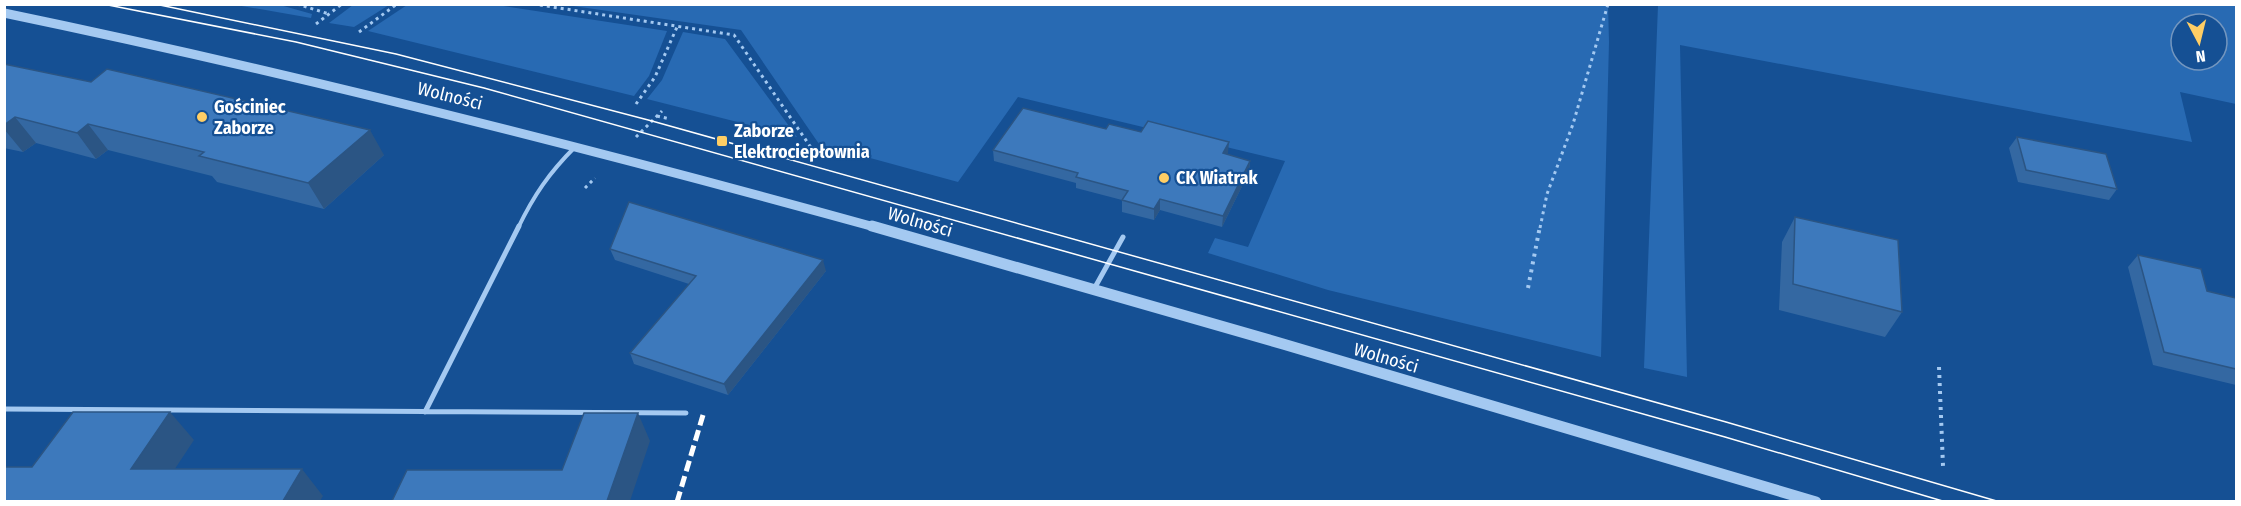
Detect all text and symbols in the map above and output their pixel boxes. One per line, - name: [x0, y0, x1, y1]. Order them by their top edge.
- north arrow: [2169, 12, 2229, 72]
- text: N: [2195, 46, 2207, 66]
- street label: Wolności: [415, 77, 485, 115]
- place label: Gościniec Zaborze: [214, 96, 286, 139]
- marker: Gościniec Zaborze: [195, 110, 209, 124]
- place label: Zaborze Elektrociepłownia: [734, 120, 870, 163]
- marker: Zaborze Elektrociepłownia: [715, 134, 729, 148]
- place label: CK Wiatrak: [1176, 167, 1258, 189]
- marker: CK Wiatrak: [1157, 171, 1171, 185]
- street label: Wolności: [885, 202, 955, 242]
- street label: Wolności: [1351, 338, 1421, 378]

